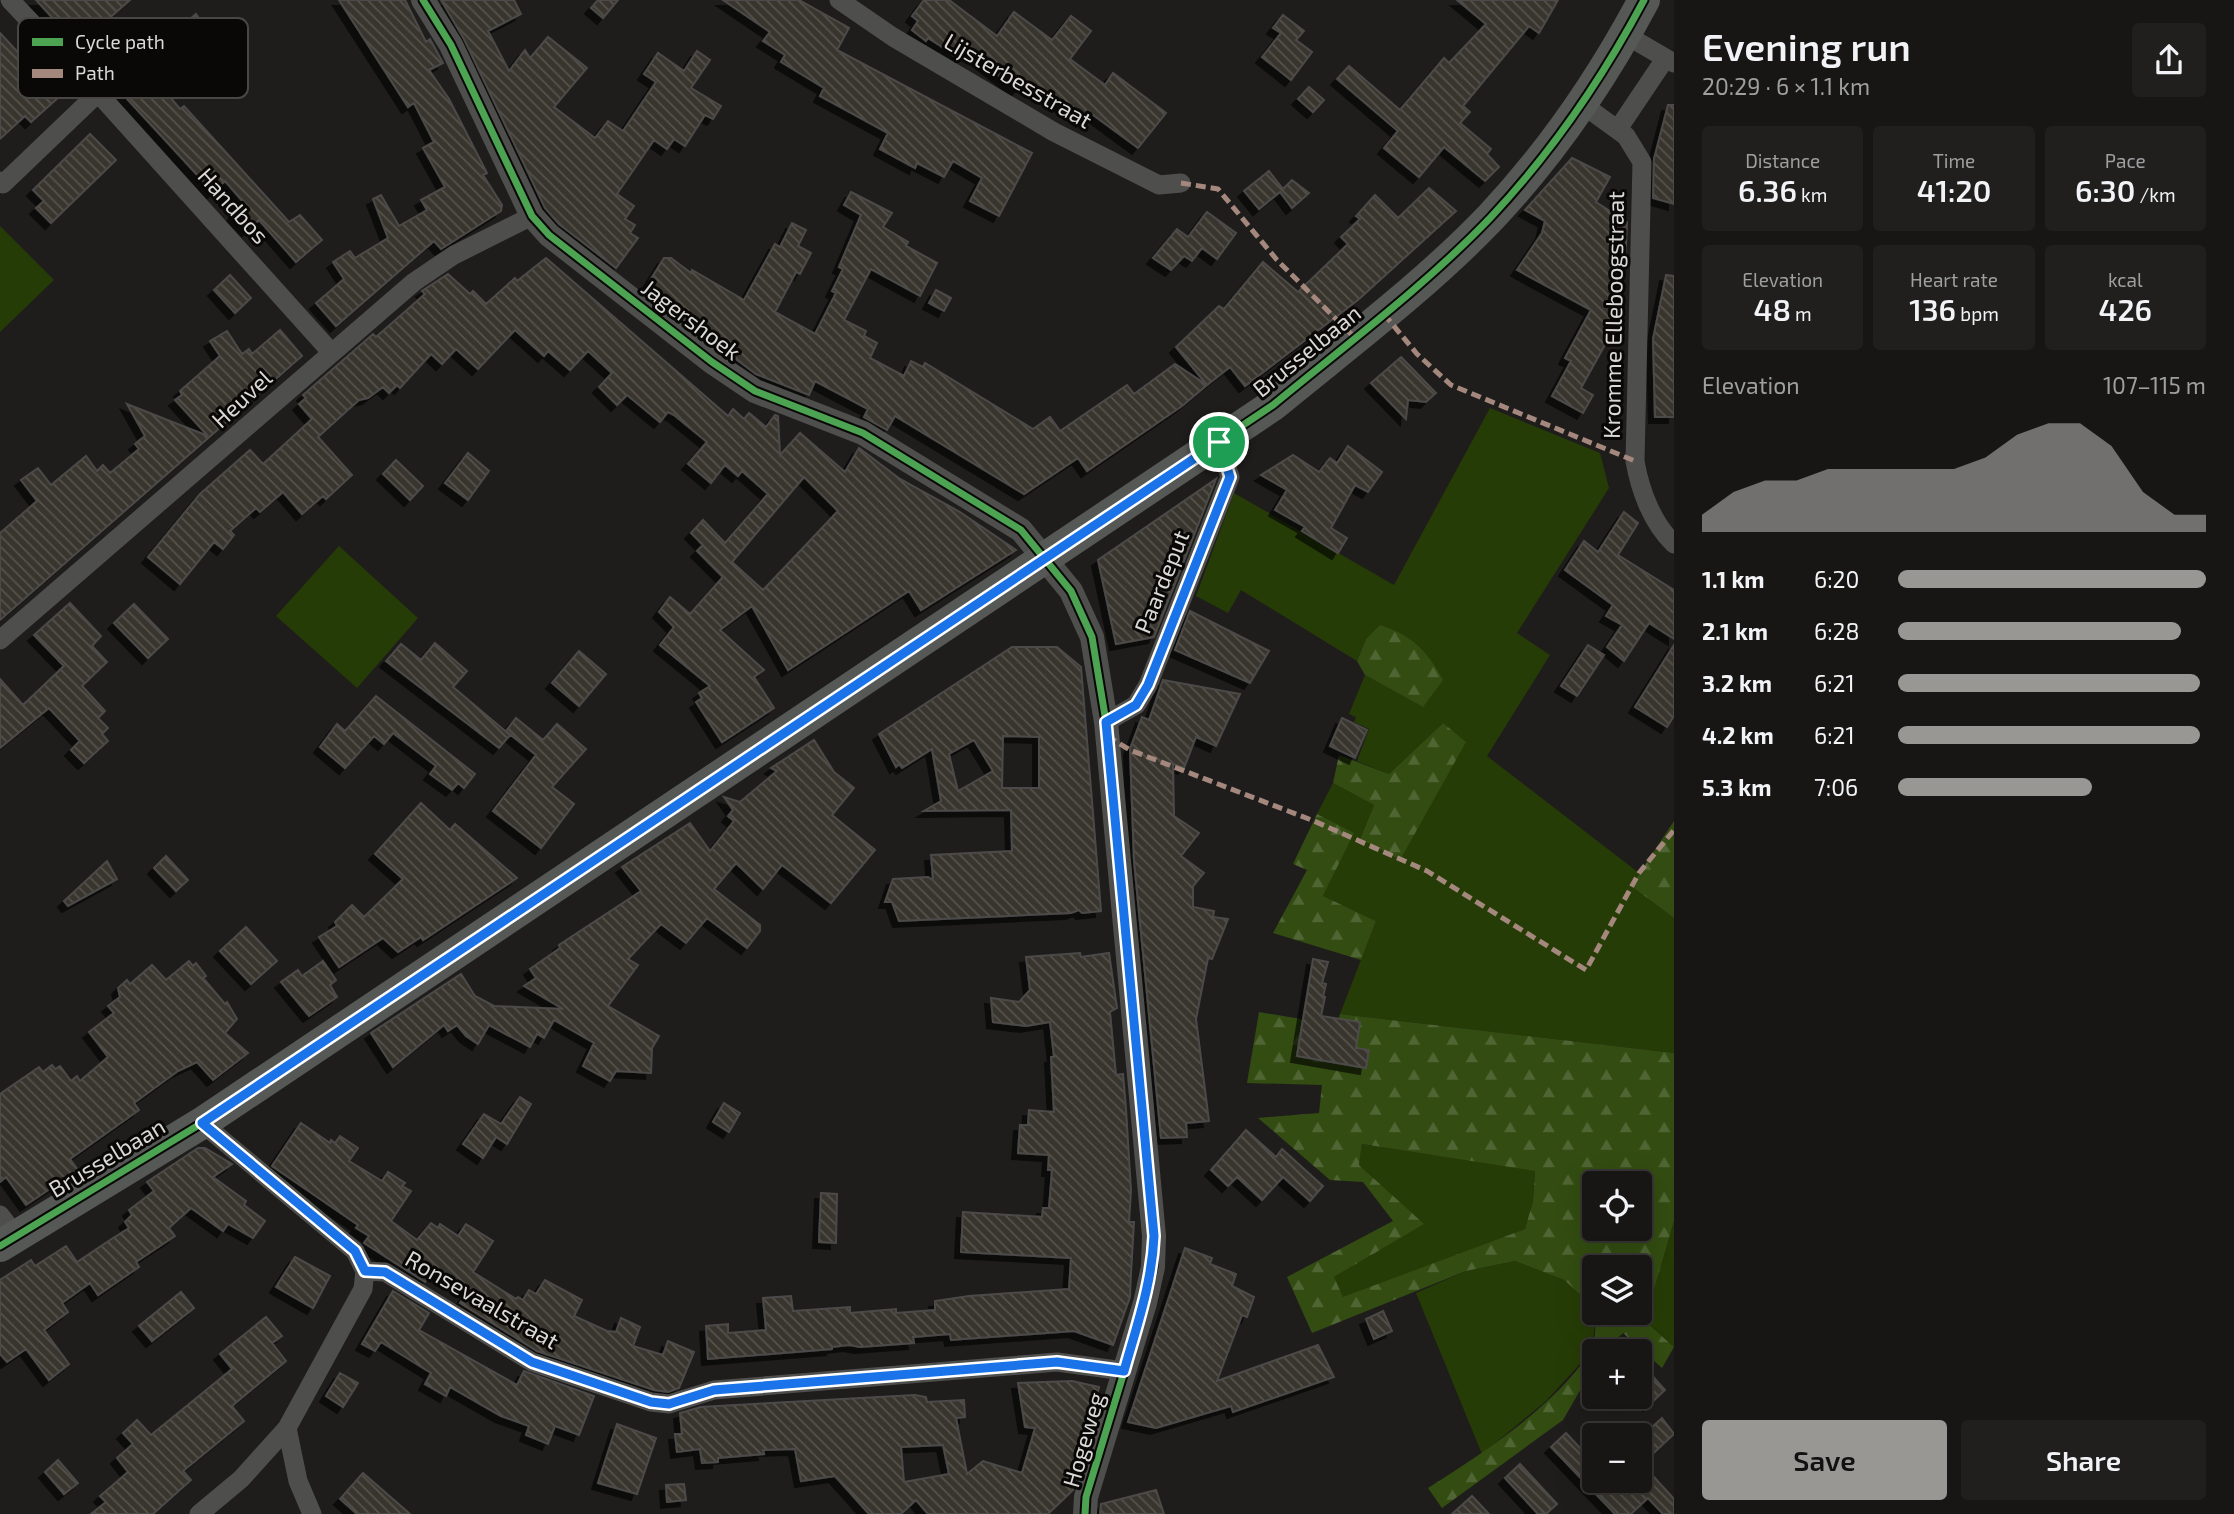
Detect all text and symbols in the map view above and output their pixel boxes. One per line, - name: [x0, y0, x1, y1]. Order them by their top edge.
- legend: [18, 18, 248, 98]
- text: Evening run: [1702, 23, 1911, 69]
- button: share: [2132, 23, 2206, 97]
- street label: Lijsterbesstraat: [940, 26, 1098, 134]
- text: Cycle path: [75, 30, 165, 53]
- text: Path: [75, 61, 115, 84]
- text: 20:29 · 6 × 1.1 km: [1702, 72, 1870, 100]
- text: Distance: [1745, 149, 1820, 172]
- text: Time: [1933, 149, 1975, 172]
- text: Pace: [2105, 149, 2146, 172]
- street label: Handbos: [192, 162, 275, 249]
- text: 6.36: [1738, 172, 1797, 208]
- text: 41:20: [1917, 172, 1991, 208]
- text: 6:30: [2075, 172, 2135, 208]
- text: km: [1797, 183, 1827, 206]
- text: /km: [2135, 183, 2176, 206]
- street label: Kromme Elleboogstraat: [1597, 191, 1629, 439]
- text: Elevation: [1742, 268, 1823, 291]
- text: Heart rate: [1910, 268, 1998, 291]
- text: kcal: [2108, 268, 2143, 291]
- street label: Jagershoek: [636, 273, 747, 366]
- text: 48: [1754, 291, 1791, 327]
- text: 136: [1909, 291, 1956, 327]
- text: 426: [2099, 291, 2152, 327]
- street label: Brusselbaan: [1247, 298, 1366, 402]
- text: m: [1791, 302, 1812, 325]
- text: bpm: [1956, 302, 1999, 325]
- street label: Heuvel: [205, 363, 277, 433]
- text: Elevation: [1702, 371, 1800, 399]
- text: 107–115 m: [2103, 371, 2206, 399]
- pin: [1189, 412, 1249, 472]
- icon: arrive: [1200, 423, 1238, 461]
- street label: Paardeput: [1128, 526, 1194, 637]
- text: 1.1 km: [1702, 565, 1765, 593]
- text: 6:20: [1814, 565, 1859, 593]
- text: 2.1 km: [1702, 617, 1768, 645]
- text: 6:28: [1814, 617, 1859, 645]
- text: 3.2 km: [1702, 669, 1772, 697]
- text: 6:21: [1814, 669, 1855, 697]
- text: 4.2 km: [1702, 721, 1774, 749]
- text: 6:21: [1814, 721, 1855, 749]
- text: 5.3 km: [1702, 773, 1771, 801]
- text: 7:06: [1814, 773, 1858, 801]
- street label: Brusselbaan: [43, 1111, 170, 1203]
- map controls: [1582, 1171, 1652, 1493]
- button: locate: [1582, 1171, 1652, 1241]
- street label: Ronsevaalstraat: [401, 1244, 564, 1354]
- button: layers: [1582, 1255, 1652, 1325]
- button: +: [1582, 1339, 1652, 1409]
- street label: Hogeweg: [1056, 1389, 1110, 1490]
- button: Save: [1702, 1420, 1947, 1500]
- button: Share: [1961, 1420, 2206, 1500]
- button: −: [1582, 1423, 1652, 1493]

